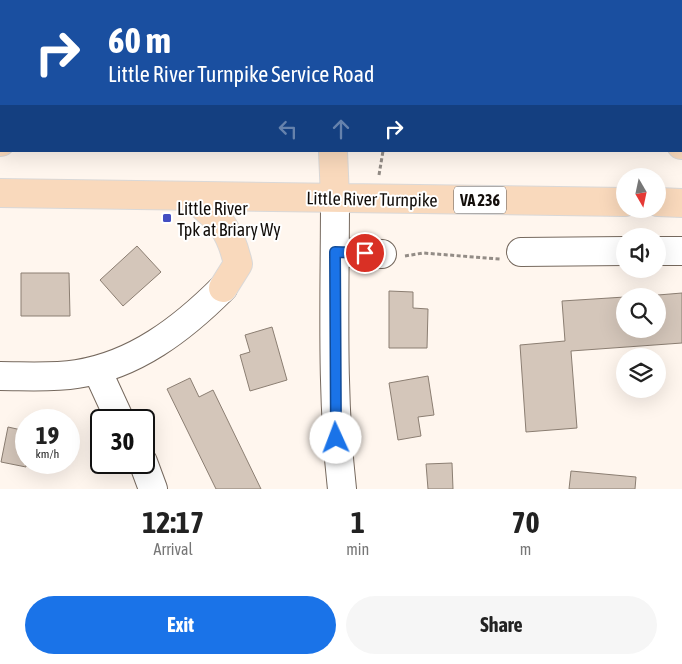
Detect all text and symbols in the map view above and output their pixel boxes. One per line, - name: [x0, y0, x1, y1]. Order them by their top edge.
- icon: right: [25, 20, 90, 85]
- text: 60 m: [108, 20, 171, 60]
- text: Little River Turnpike Service Road: [108, 61, 374, 87]
- icon: left: [274, 115, 302, 143]
- icon: ahead: [327, 115, 355, 143]
- icon: right: [380, 115, 408, 143]
- north arrow: [616, 168, 666, 218]
- map controls: [616, 168, 666, 398]
- road number: VA 236: [454, 186, 506, 214]
- street label: Little River Turnpike: [306, 187, 438, 211]
- place label: Little River Tpk at Briary Wy: [177, 198, 281, 240]
- marker: Little River Tpk at Briary Wy: [161, 212, 173, 224]
- button: sound: [616, 228, 666, 278]
- pin: [344, 232, 386, 274]
- icon: arrive: [351, 239, 379, 267]
- button: search: [616, 288, 666, 338]
- button: layers: [616, 348, 666, 398]
- speed limit sign: 30: [90, 409, 155, 474]
- position arrow: [309, 411, 361, 463]
- text: 19: [36, 421, 59, 449]
- text: km/h: [36, 447, 59, 461]
- text: 12:17: [142, 505, 204, 539]
- text: 1: [351, 505, 365, 539]
- text: 70: [512, 505, 540, 539]
- text: Arrival: [154, 540, 193, 558]
- text: min: [346, 540, 369, 558]
- text: m: [520, 540, 531, 558]
- button: Exit: [25, 596, 336, 654]
- button: Share: [346, 596, 657, 654]

